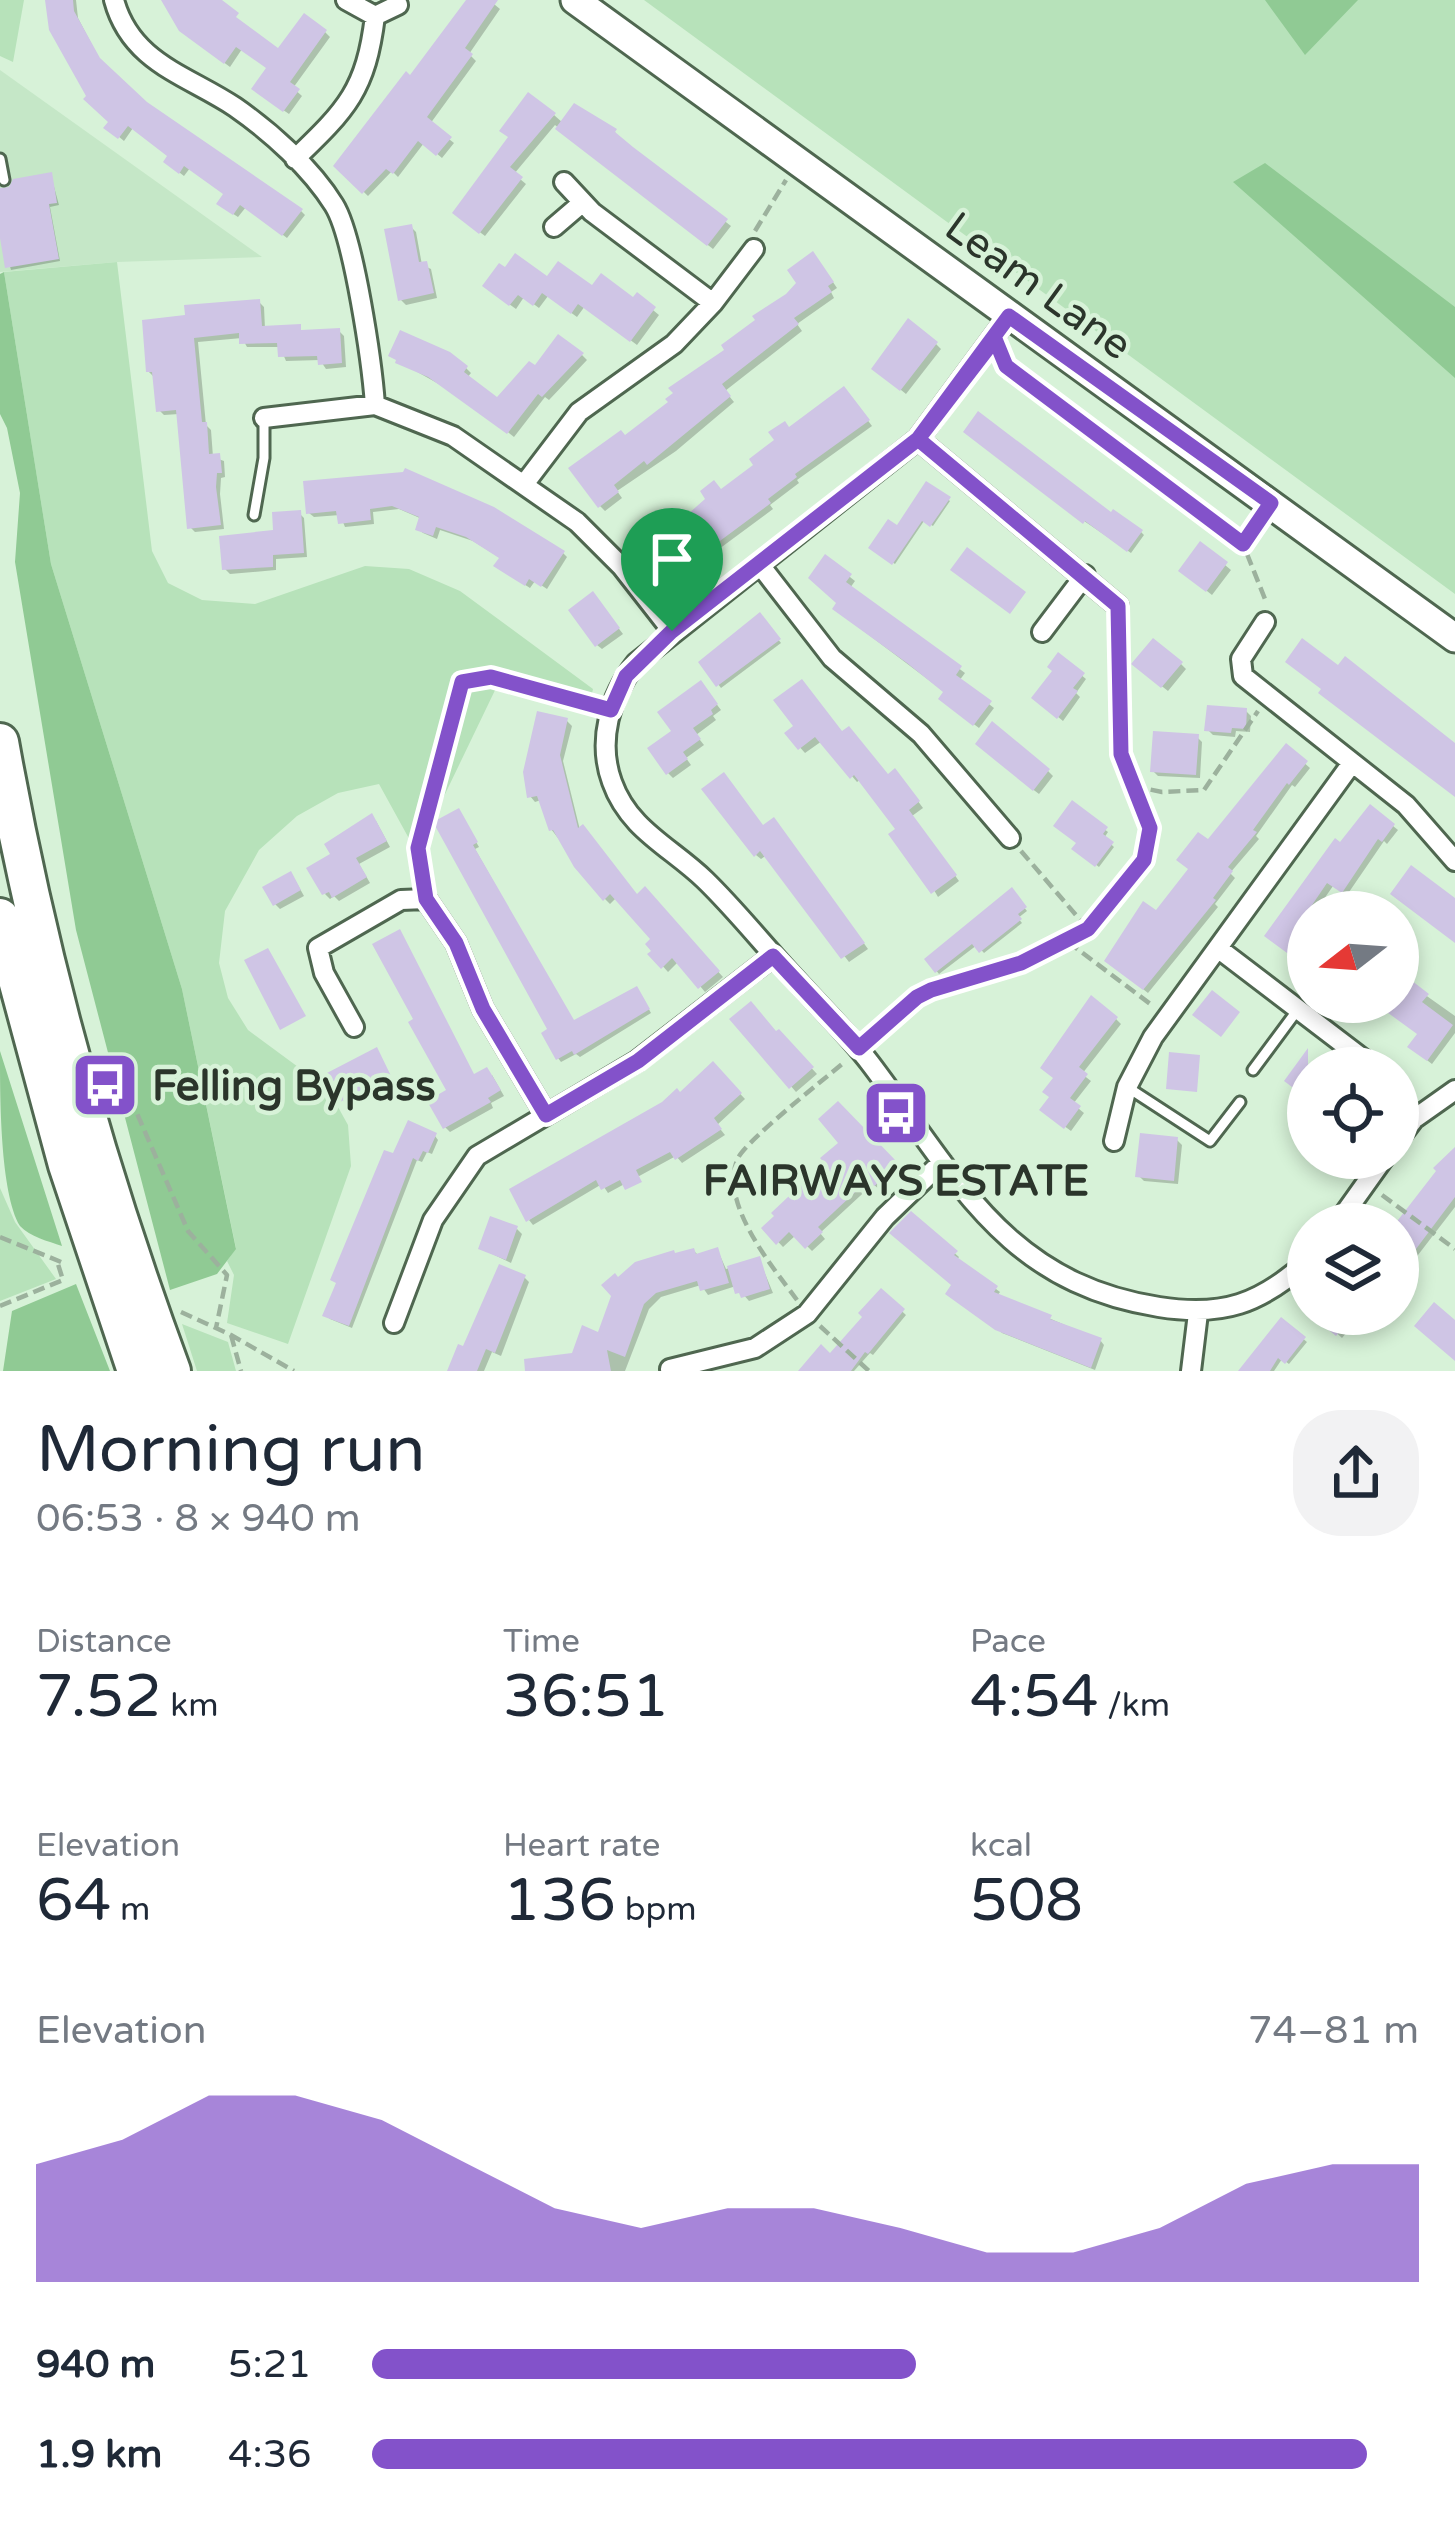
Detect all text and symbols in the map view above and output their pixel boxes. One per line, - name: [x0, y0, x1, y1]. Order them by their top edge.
- street label: Leam Lane: [935, 201, 1141, 371]
- pin: [621, 508, 723, 631]
- icon: arrive: [639, 526, 705, 592]
- north arrow: [1287, 891, 1419, 1023]
- map controls: [1287, 891, 1419, 1335]
- button: locate: [1287, 1047, 1419, 1179]
- bus stop icon: Felling Bypass: [70, 1050, 140, 1120]
- place label: Felling Bypass: [152, 1061, 436, 1112]
- bus stop icon: FAIRWAYS ESTATE: [861, 1078, 931, 1148]
- place label: FAIRWAYS ESTATE: [703, 1156, 1089, 1207]
- button: layers: [1287, 1203, 1419, 1335]
- text: Morning run: [36, 1410, 426, 1490]
- button: share: [1293, 1410, 1419, 1536]
- text: 06:53 · 8 × 940 m: [36, 1495, 361, 1542]
- text: Distance: [36, 1622, 172, 1661]
- text: Time: [503, 1622, 580, 1661]
- text: Pace: [970, 1622, 1046, 1661]
- text: 7.52: [36, 1661, 162, 1733]
- text: 36:51: [503, 1661, 669, 1733]
- text: 4:54: [970, 1661, 1099, 1733]
- text: km: [162, 1686, 219, 1725]
- text: /km: [1099, 1686, 1170, 1725]
- text: Elevation: [36, 1826, 180, 1865]
- text: Heart rate: [503, 1826, 660, 1865]
- text: kcal: [970, 1826, 1032, 1865]
- text: 64: [36, 1865, 111, 1937]
- text: 136: [503, 1865, 616, 1937]
- text: 508: [970, 1865, 1083, 1937]
- text: m: [111, 1890, 150, 1929]
- text: bpm: [616, 1890, 697, 1929]
- text: Elevation: [36, 2007, 206, 2054]
- text: 74–81 m: [1248, 2007, 1419, 2054]
- text: 940 m: [36, 2341, 155, 2388]
- text: 5:21: [228, 2341, 312, 2388]
- text: 1.9 km: [36, 2431, 162, 2478]
- text: 4:36: [228, 2431, 312, 2478]

